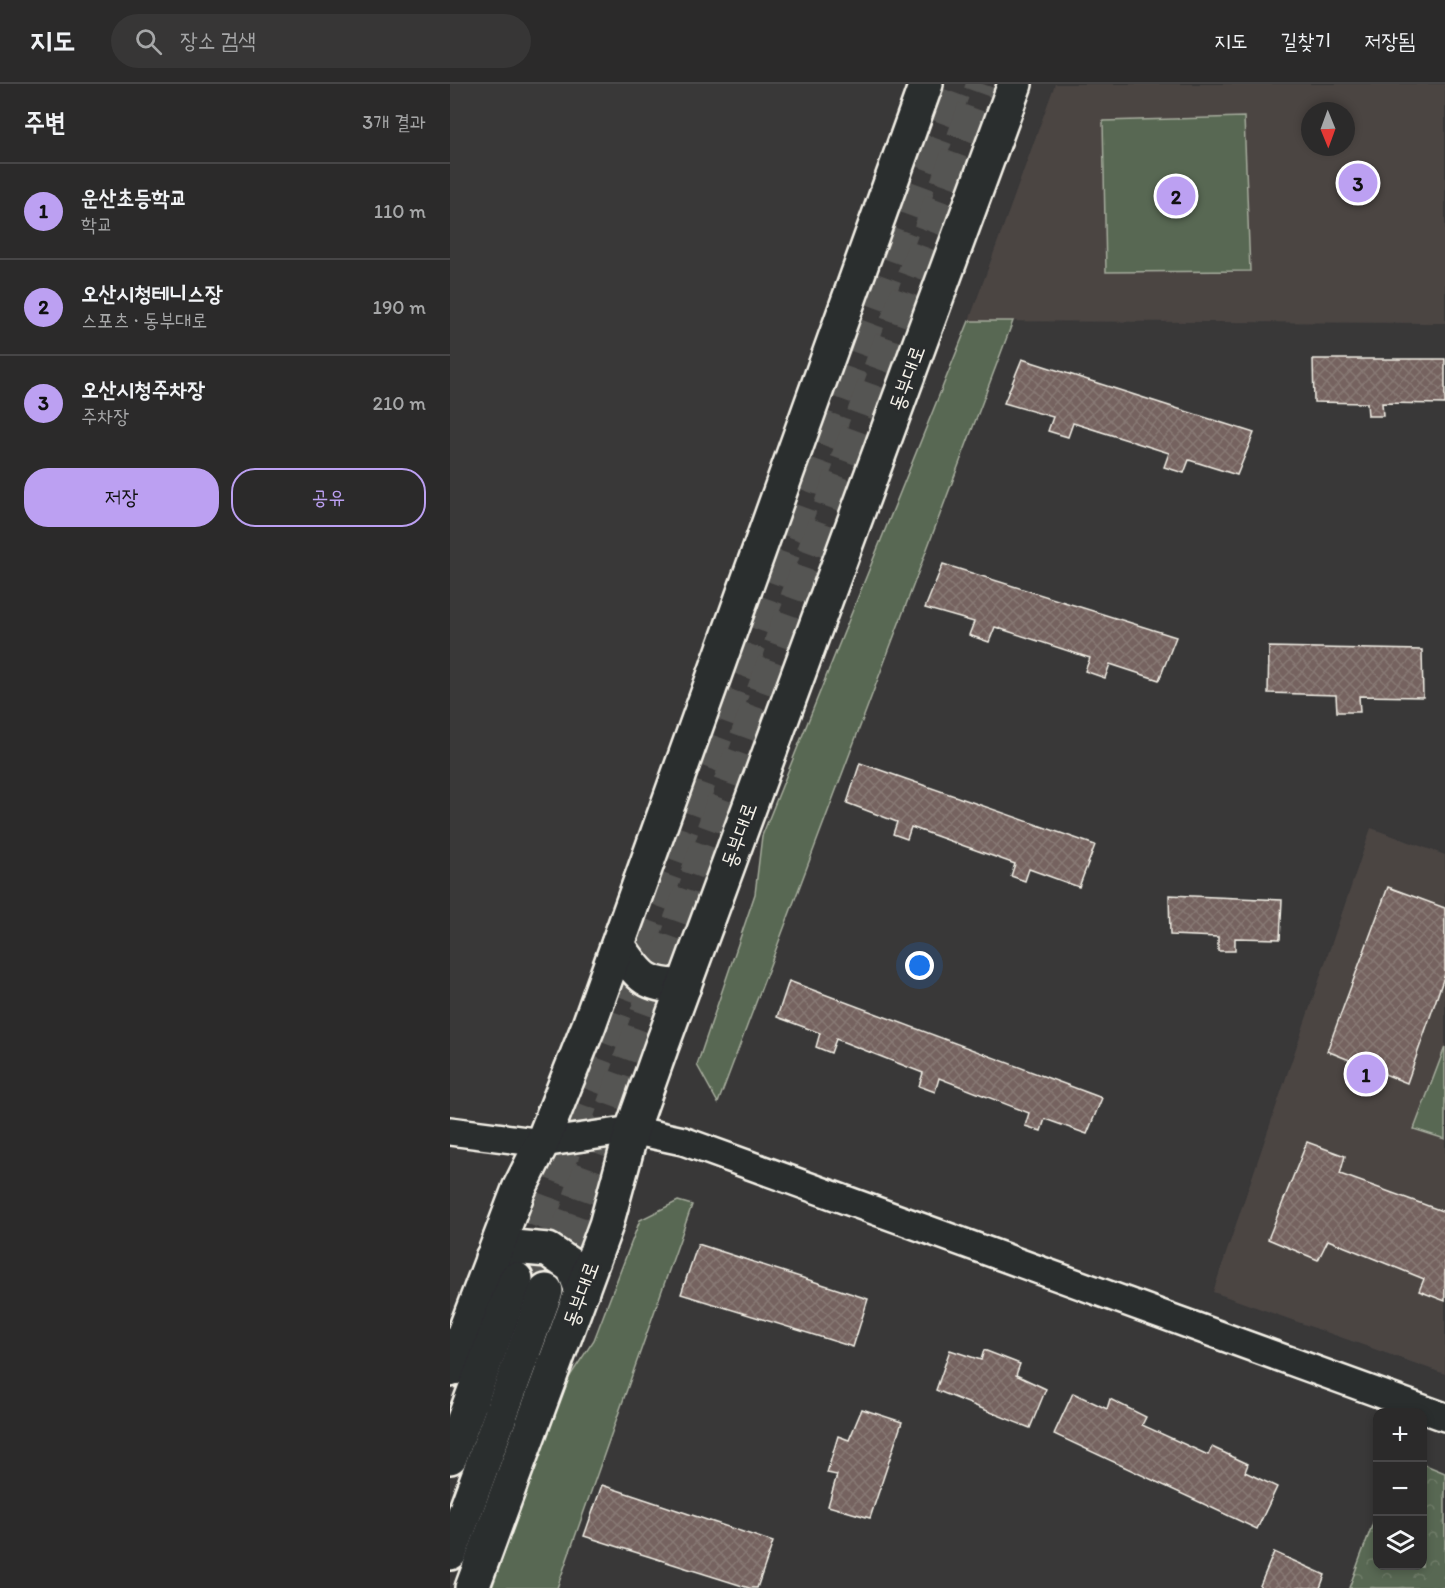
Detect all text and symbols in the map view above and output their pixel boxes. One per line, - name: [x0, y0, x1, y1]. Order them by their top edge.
- search box: [111, 14, 531, 68]
- text: 지도: [30, 23, 75, 57]
- icon: search: [132, 25, 165, 58]
- text: 장소 검색: [180, 27, 256, 54]
- text: 지도: [1214, 28, 1248, 53]
- text: 길찾기: [1281, 28, 1331, 53]
- text: 저장됨: [1364, 28, 1415, 53]
- north arrow: [1301, 102, 1355, 156]
- text: 주변: [24, 106, 66, 138]
- text: 3개 결과: [362, 110, 426, 134]
- pin: 3: [1338, 160, 1378, 206]
- pin: 2: [1156, 174, 1196, 218]
- text: 운산초등학교: [81, 184, 187, 211]
- text: 1: [39, 199, 48, 223]
- text: 110 m: [374, 199, 426, 223]
- text: 학교: [81, 212, 113, 236]
- text: 오산시청테니스장: [81, 280, 223, 307]
- text: 2: [38, 295, 49, 319]
- text: 190 m: [373, 295, 426, 319]
- text: 스포츠 · 동부대로: [81, 308, 207, 332]
- street label: 동부대로: [883, 342, 930, 414]
- text: 오산시청주차장: [81, 376, 205, 403]
- text: 3: [38, 391, 49, 415]
- text: 210 m: [373, 391, 426, 415]
- text: 주차장: [81, 404, 129, 428]
- button: 저장: [24, 468, 219, 527]
- button: 공유: [231, 468, 426, 527]
- street label: 동부대로: [715, 799, 762, 871]
- your location: [905, 951, 934, 980]
- pin: 1: [1346, 1052, 1386, 1096]
- street label: 동부대로: [557, 1258, 604, 1330]
- map controls: [1373, 1408, 1427, 1570]
- button: +: [1373, 1408, 1427, 1462]
- button: −: [1373, 1462, 1427, 1516]
- button: layers: [1373, 1516, 1427, 1570]

